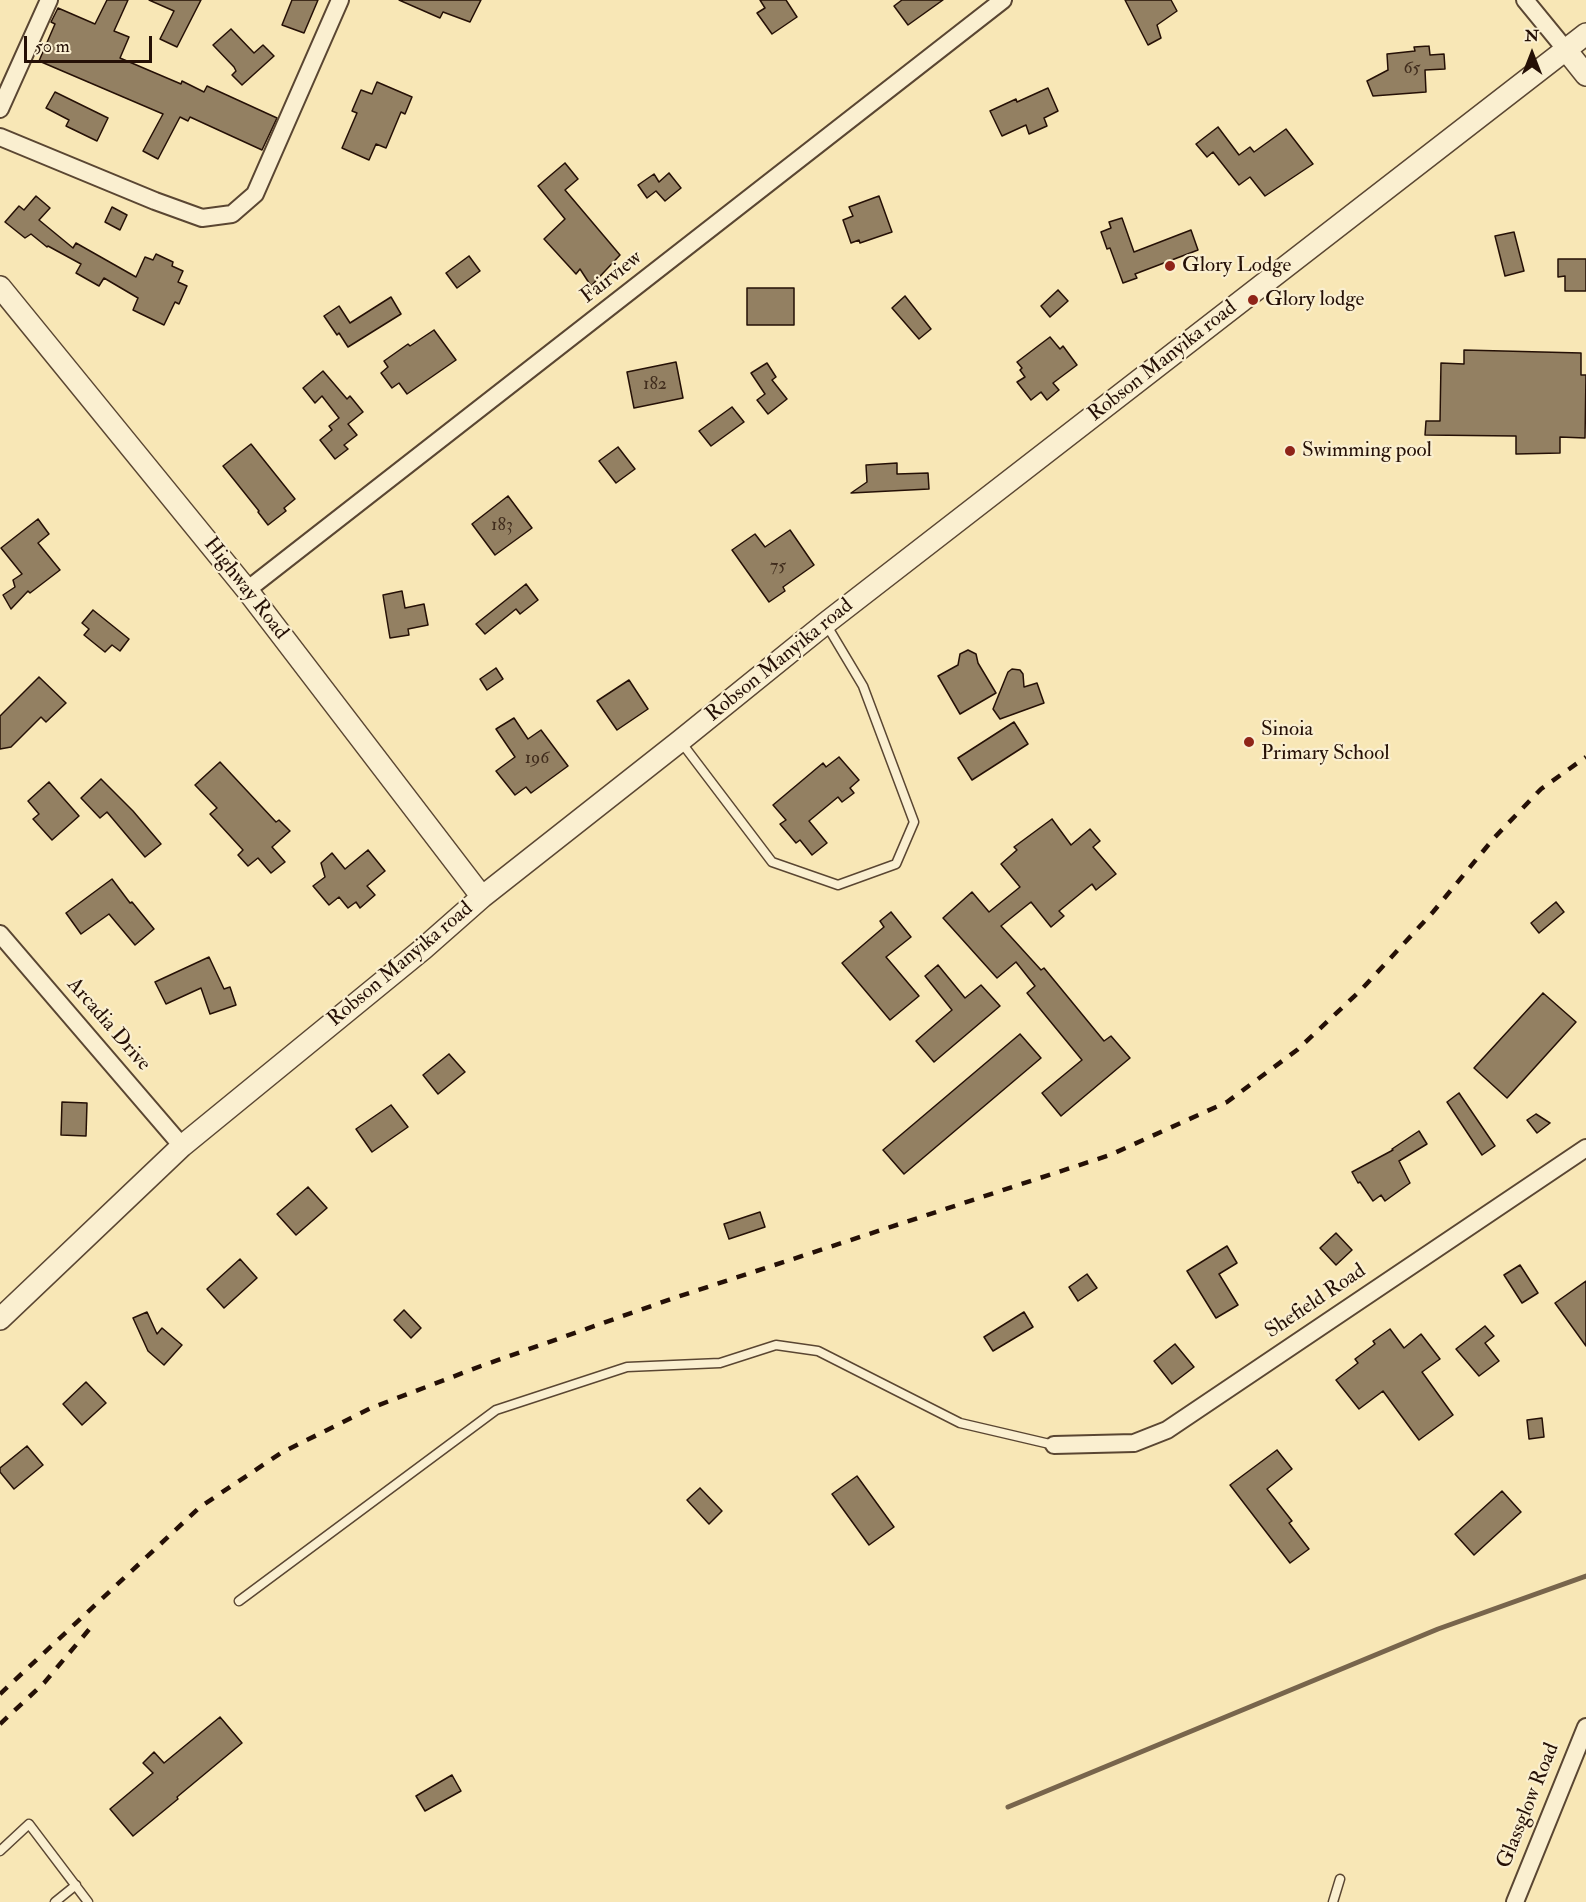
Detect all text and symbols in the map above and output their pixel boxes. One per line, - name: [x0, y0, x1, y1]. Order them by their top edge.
- scale bar: [27, 24, 154, 62]
- north arrow: [1502, 24, 1562, 84]
- text: N: [1525, 26, 1539, 46]
- text: 50 m: [35, 35, 70, 58]
- house number: 65: [1404, 58, 1420, 80]
- street label: Fairview: [576, 246, 648, 310]
- place label: Glory Lodge: [1182, 253, 1291, 279]
- marker: Glory Lodge: [1163, 259, 1177, 273]
- place label: Glory lodge: [1265, 287, 1364, 313]
- marker: Glory lodge: [1246, 293, 1260, 307]
- street label: Robson Manyika road: [1084, 296, 1242, 428]
- house number: 182: [643, 374, 667, 396]
- place label: Swimming pool: [1302, 438, 1432, 464]
- marker: Swimming pool: [1283, 444, 1297, 458]
- house number: 183: [491, 515, 513, 537]
- street label: Highway Road: [197, 533, 293, 645]
- house number: 75: [770, 556, 786, 578]
- street label: Robson Manyika road: [701, 594, 859, 728]
- place label: Sinoia Primary School: [1261, 717, 1390, 767]
- marker: Sinoia Primary School: [1242, 735, 1256, 749]
- house number: 196: [525, 748, 549, 770]
- street label: Robson Manyika road: [323, 897, 479, 1033]
- street label: Arcadia Drive: [61, 973, 155, 1077]
- street label: Shefield Road: [1261, 1259, 1371, 1345]
- street label: Glassglow Road: [1492, 1740, 1566, 1872]

